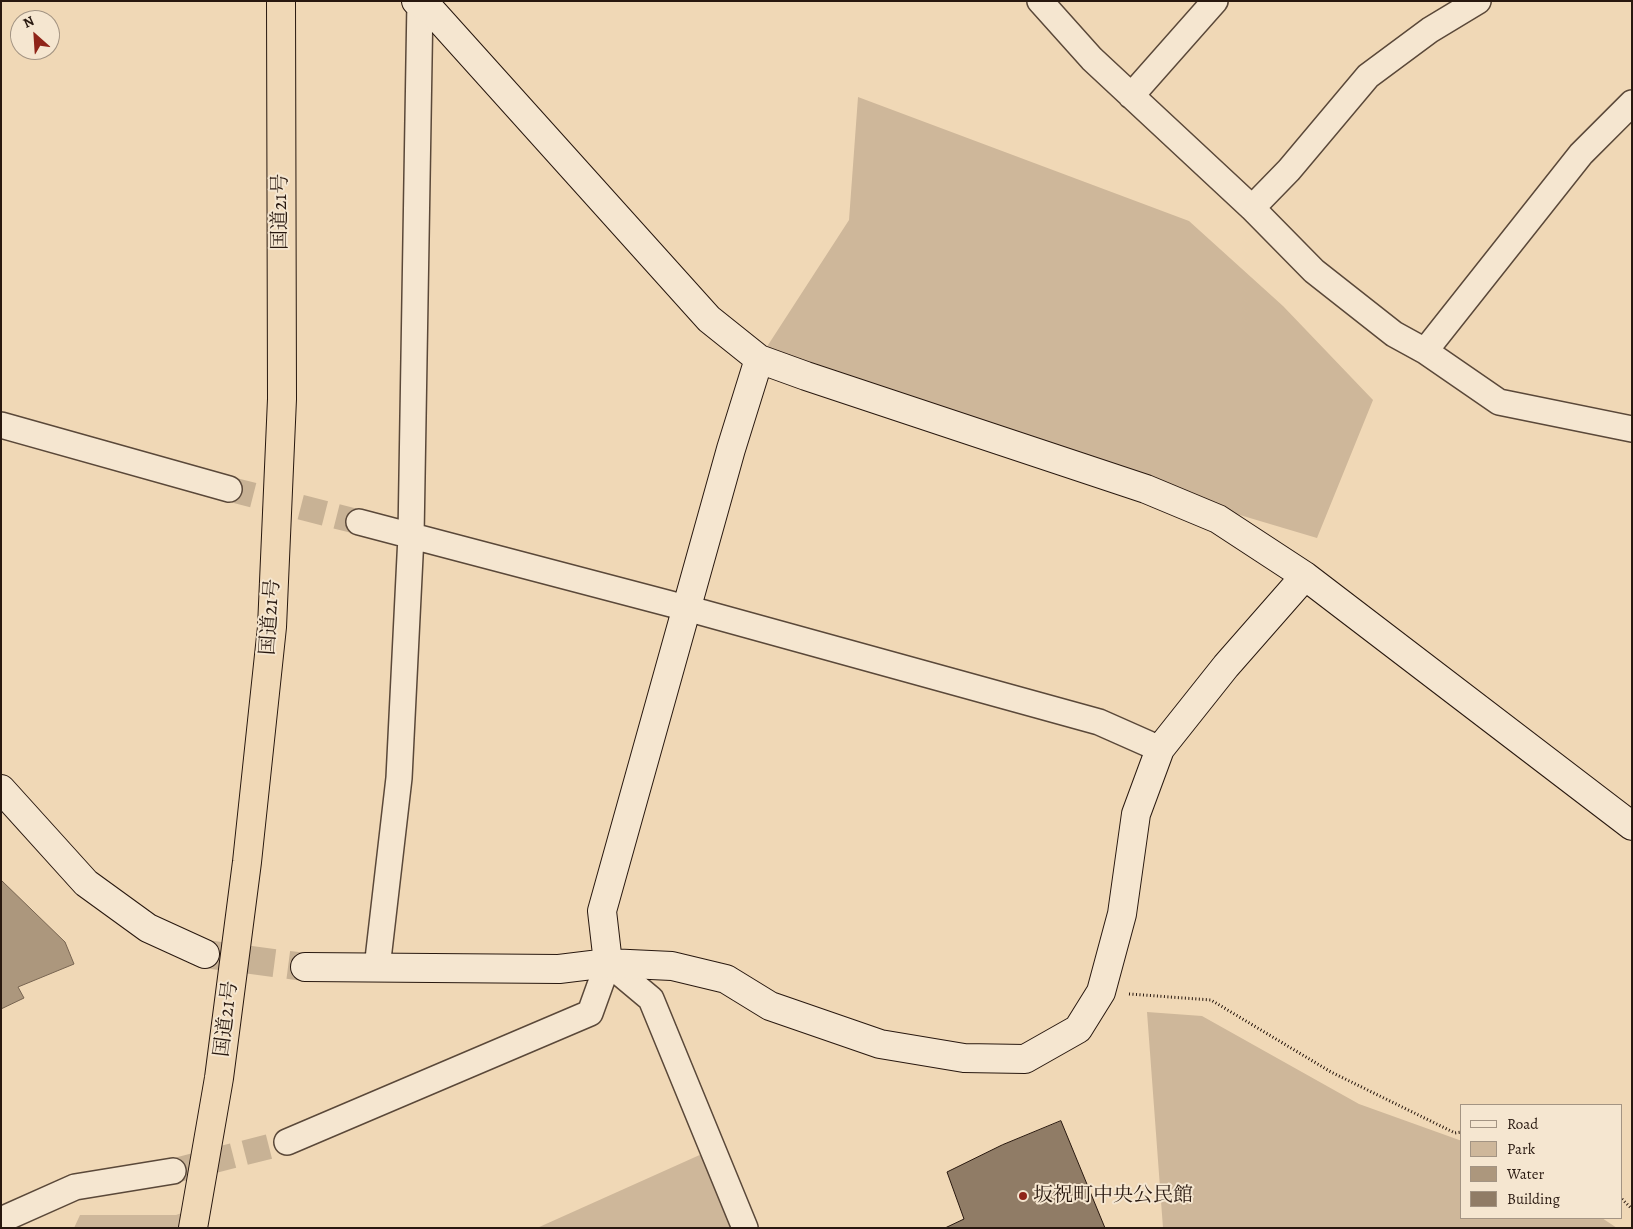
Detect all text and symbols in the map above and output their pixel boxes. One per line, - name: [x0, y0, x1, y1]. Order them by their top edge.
- north arrow: [10, 10, 60, 60]
- text: N: [20, 11, 37, 33]
- street label: 国道21号: [269, 174, 293, 250]
- street label: 国道21号: [256, 578, 286, 656]
- street label: 国道21号: [210, 980, 244, 1058]
- legend: [1460, 1104, 1623, 1219]
- text: Road: [1507, 1114, 1538, 1134]
- text: Park: [1507, 1139, 1535, 1159]
- text: Water: [1507, 1164, 1544, 1184]
- place label: 坂祝町中央公民館: [1033, 1184, 1193, 1208]
- text: Building: [1507, 1189, 1560, 1209]
- marker: 坂祝町中央公民館: [1017, 1190, 1029, 1202]

